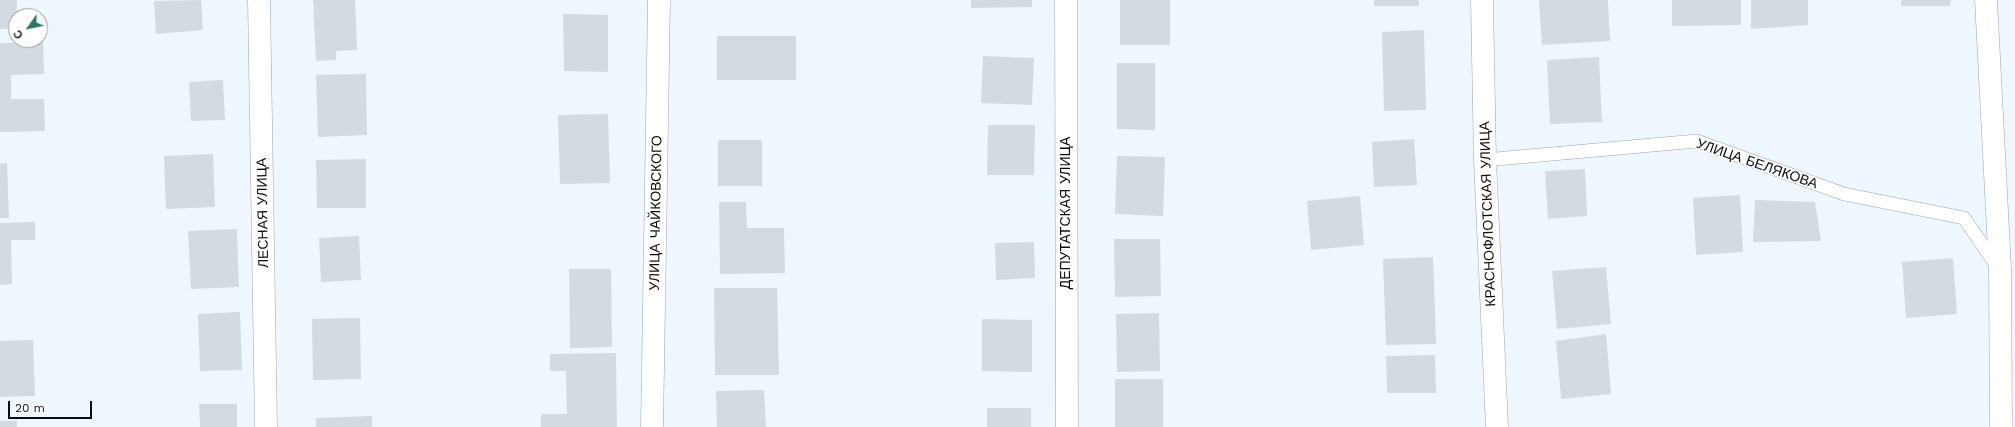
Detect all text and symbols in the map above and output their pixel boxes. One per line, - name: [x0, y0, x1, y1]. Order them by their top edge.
- north arrow: [8, 8, 48, 48]
- text: С: [11, 27, 26, 41]
- street label: КРАСНОФЛОТСКАЯ УЛИЦА: [1476, 121, 1500, 307]
- street label: УЛИЦА ЧАЙКОВСКОГО: [646, 135, 666, 291]
- street label: УЛИЦА БЕЛЯКОВА: [1694, 135, 1820, 193]
- street label: ДЕПУТАТСКАЯ УЛИЦА: [1058, 137, 1074, 289]
- street label: ЛЕСНАЯ УЛИЦА: [254, 158, 272, 268]
- scale bar: [10, 393, 94, 419]
- text: 20 m: [15, 401, 45, 415]

